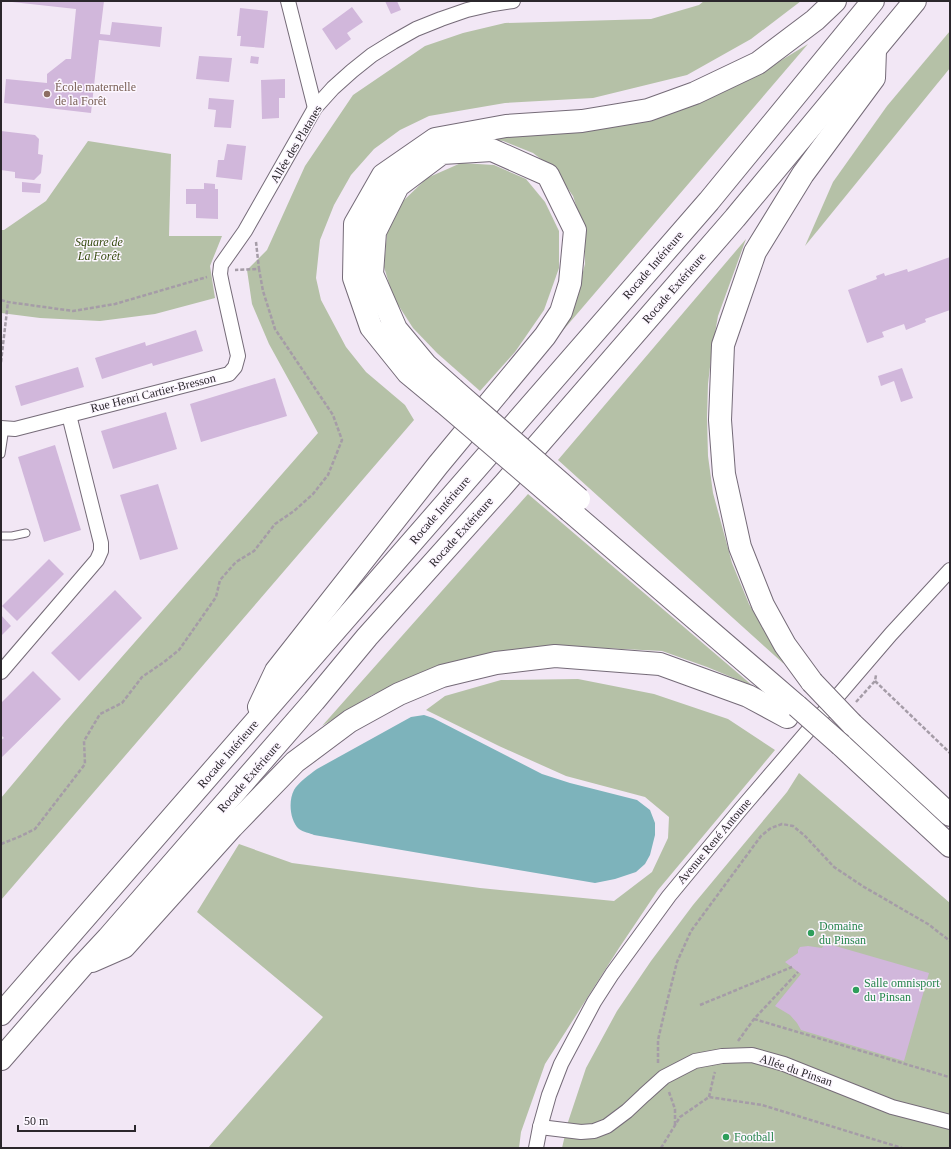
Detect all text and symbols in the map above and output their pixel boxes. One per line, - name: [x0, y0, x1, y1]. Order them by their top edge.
- place label: École maternelle de la Forêt: [55, 80, 136, 108]
- marker: École maternelle de la Forêt: [42, 89, 52, 99]
- street label: Allée des Platanes: [267, 102, 325, 185]
- street label: Rocade Intérieure: [620, 228, 686, 302]
- park label: Square de La Forêt: [75, 235, 124, 263]
- street label: Rocade Extérieure: [640, 250, 708, 326]
- street label: Rue Henri Cartier-Bresson: [89, 371, 217, 415]
- street label: Rocade Intérieure: [407, 473, 473, 547]
- street label: Rocade Extérieure: [426, 494, 496, 570]
- street label: Rocade Intérieure: [195, 717, 261, 791]
- street label: Rocade Extérieure: [215, 739, 283, 815]
- street label: Avenue René Antoune: [674, 795, 754, 887]
- place label: Domaine du Pinsan: [819, 919, 866, 947]
- marker: Domaine du Pinsan: [806, 928, 816, 938]
- place label: Salle omnisport du Pinsan: [864, 976, 940, 1004]
- marker: Salle omnisport du Pinsan: [851, 985, 861, 995]
- street label: Allée du Pinsan: [758, 1051, 834, 1089]
- scale bar: [18, 1107, 135, 1133]
- text: 50 m: [24, 1114, 49, 1128]
- place label: Football: [734, 1130, 775, 1144]
- marker: Football: [721, 1132, 731, 1142]

